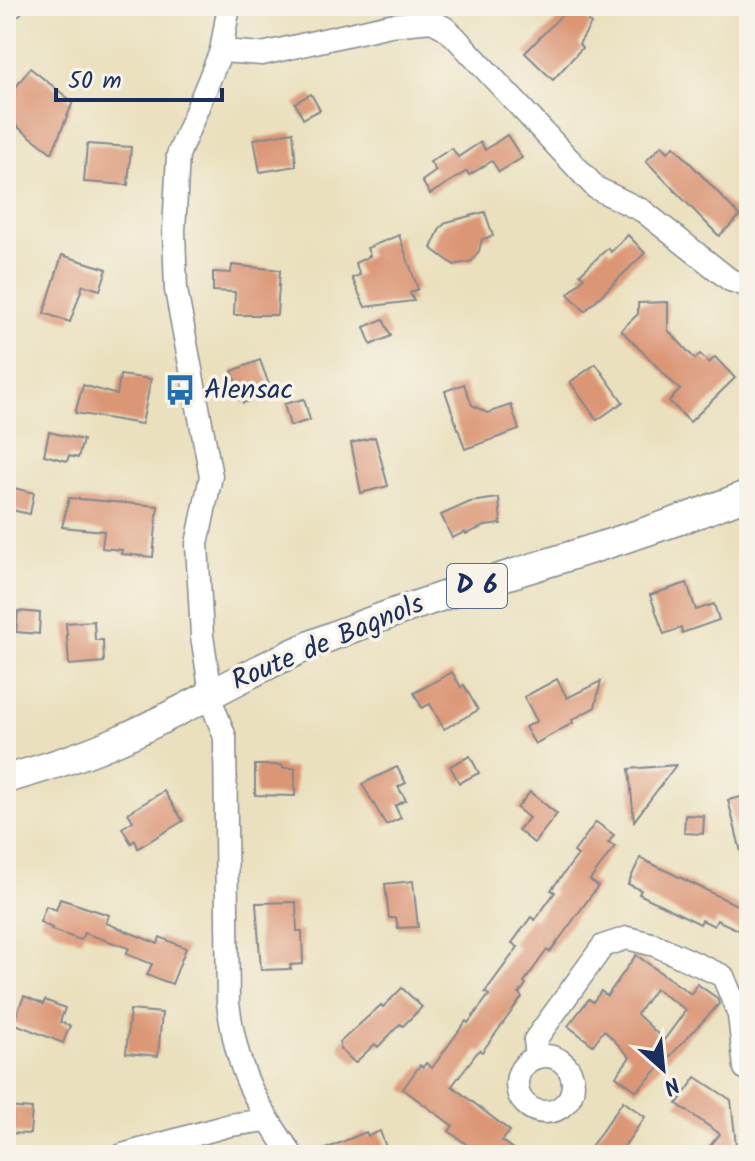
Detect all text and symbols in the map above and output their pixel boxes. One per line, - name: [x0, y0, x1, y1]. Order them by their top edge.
- scale bar: [56, 52, 222, 102]
- text: 50 m: [68, 62, 122, 101]
- place label: Alensac: [204, 368, 293, 413]
- bus stop icon: Alensac: [163, 373, 197, 407]
- road number: D 6: [447, 564, 507, 608]
- street label: Route de Bagnols: [225, 582, 431, 704]
- north arrow: [623, 1029, 703, 1109]
- text: N: [657, 1066, 685, 1103]

